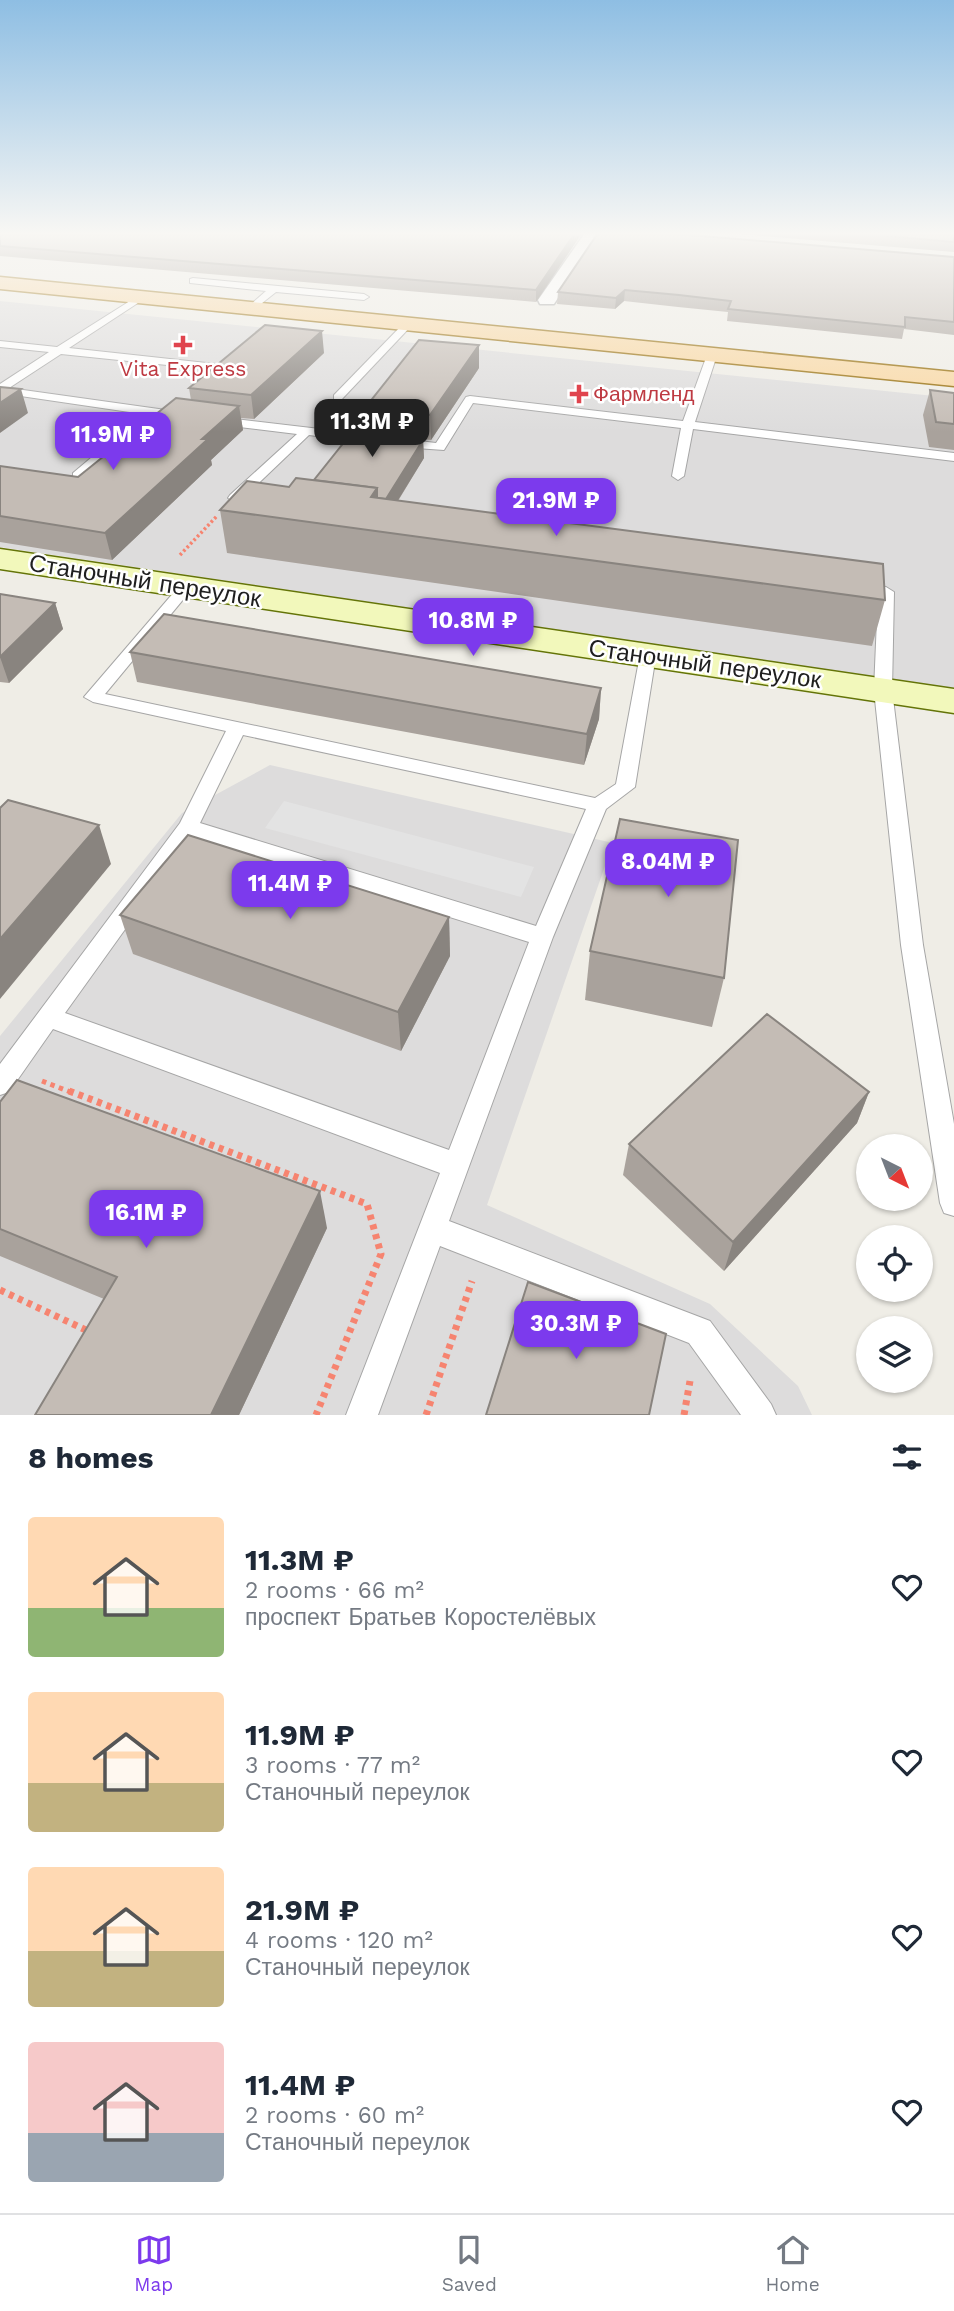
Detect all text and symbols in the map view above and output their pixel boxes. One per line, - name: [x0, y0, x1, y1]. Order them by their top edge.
- marker: Vita Express: [175, 337, 191, 353]
- place label: Vita Express: [120, 356, 246, 381]
- place label: Фармленд: [593, 381, 695, 406]
- marker: Фармленд: [571, 386, 587, 402]
- pin: 11.3M ₽: [307, 400, 437, 459]
- text: 11.3M ₽: [330, 408, 414, 435]
- pin: 11.9M ₽: [48, 412, 178, 472]
- text: 11.9M ₽: [71, 421, 155, 448]
- pin: 21.9M ₽: [491, 478, 621, 538]
- text: 21.9M ₽: [512, 487, 600, 514]
- street label: Станочный переулок: [27, 549, 263, 613]
- pin: 10.8M ₽: [408, 598, 538, 658]
- text: 10.8M ₽: [429, 607, 517, 634]
- street label: Станочный переулок: [587, 634, 824, 694]
- pin: 8.04M ₽: [603, 839, 733, 899]
- text: 8.04M ₽: [621, 848, 715, 875]
- pin: 11.4M ₽: [225, 862, 355, 921]
- text: 11.4M ₽: [248, 870, 332, 897]
- north arrow: [856, 1134, 933, 1211]
- map controls: [856, 1134, 933, 1393]
- pin: 16.1M ₽: [81, 1190, 211, 1250]
- text: 16.1M ₽: [105, 1199, 187, 1226]
- button: locate: [856, 1225, 933, 1302]
- pin: 30.3M ₽: [511, 1302, 641, 1361]
- text: 30.3M ₽: [530, 1310, 622, 1337]
- button: layers: [856, 1316, 933, 1393]
- icon: filters: [888, 1438, 926, 1476]
- text: 8 homes: [28, 1440, 154, 1475]
- text: 11.3M ₽: [245, 1542, 354, 1577]
- icon: home: [84, 1545, 168, 1629]
- icon: heart: [888, 1568, 926, 1606]
- text: 2 rooms · 66 m²: [245, 1577, 424, 1604]
- text: проспект Братьев Коростелёвых: [245, 1604, 596, 1631]
- text: 11.9M ₽: [245, 1717, 355, 1752]
- icon: home: [84, 1720, 168, 1804]
- icon: heart: [888, 1743, 926, 1781]
- text: 3 rooms · 77 m²: [245, 1752, 420, 1779]
- text: Станочный переулок: [245, 1779, 470, 1806]
- text: 21.9M ₽: [245, 1892, 360, 1927]
- icon: home: [84, 1895, 168, 1979]
- icon: heart: [888, 1918, 926, 1956]
- text: 4 rooms · 120 m²: [245, 1927, 433, 1954]
- text: Станочный переулок: [245, 1954, 470, 1981]
- text: 11.4M ₽: [245, 2067, 355, 2102]
- icon: home: [84, 2070, 168, 2154]
- icon: heart: [888, 2093, 926, 2131]
- text: 2 rooms · 60 m²: [245, 2102, 424, 2129]
- text: Станочный переулок: [245, 2129, 470, 2156]
- tab: Map: [134, 2231, 173, 2296]
- tab: Saved: [442, 2231, 497, 2296]
- tab: Home: [765, 2231, 820, 2296]

